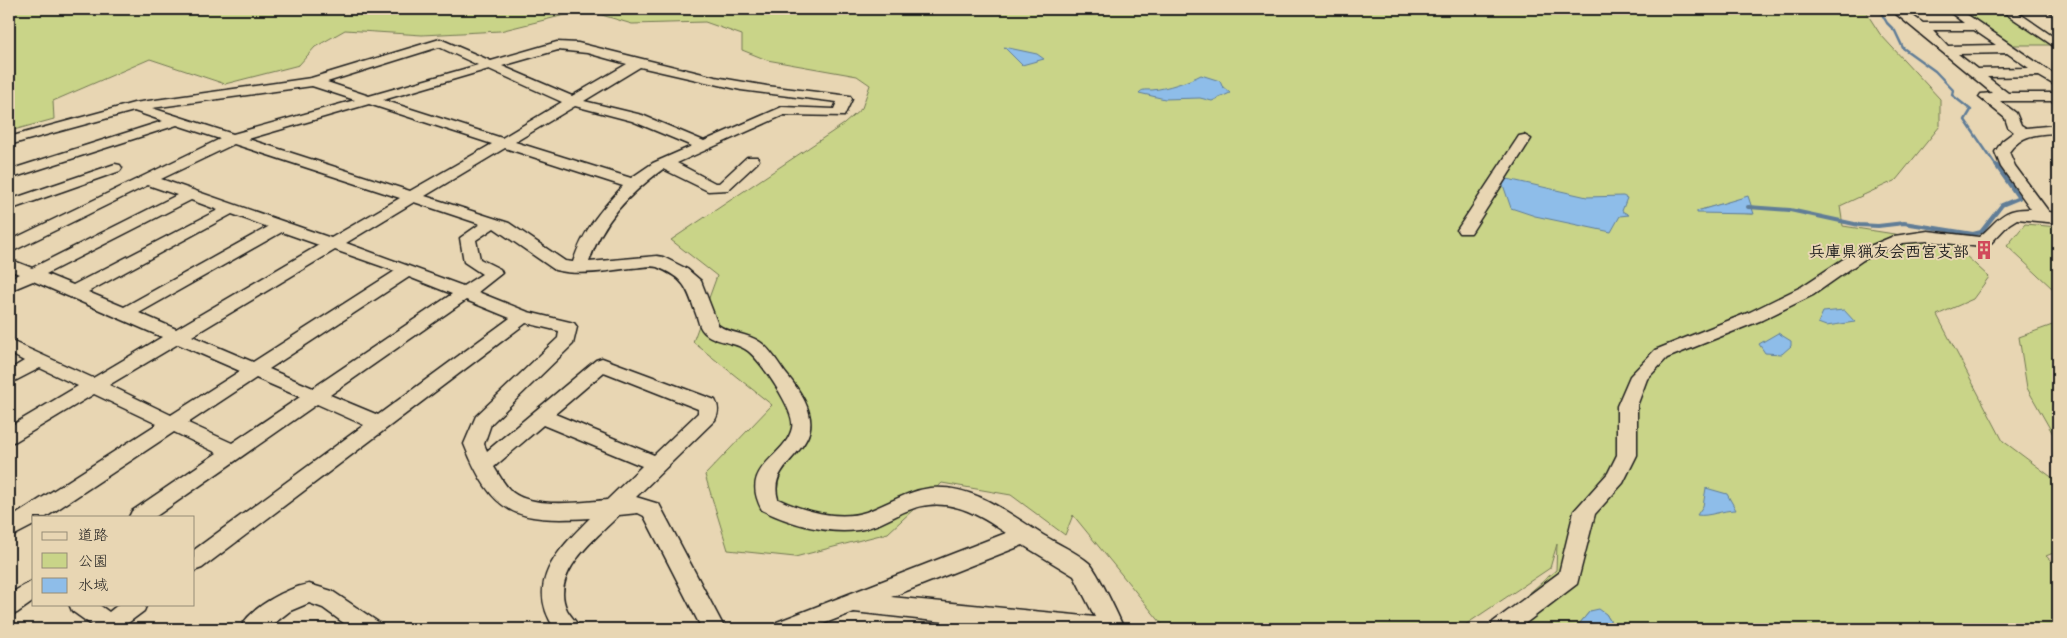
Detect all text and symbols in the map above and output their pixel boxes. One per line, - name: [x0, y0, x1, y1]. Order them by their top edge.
- place label: 兵庫県猟友会西宮支部: [1809, 238, 1969, 262]
- building icon: 兵庫県猟友会西宮支部: [1973, 239, 1995, 261]
- legend: [32, 516, 195, 606]
- text: 道路: [78, 522, 108, 545]
- text: 公園: [78, 548, 108, 571]
- text: 水域: [78, 572, 108, 595]

